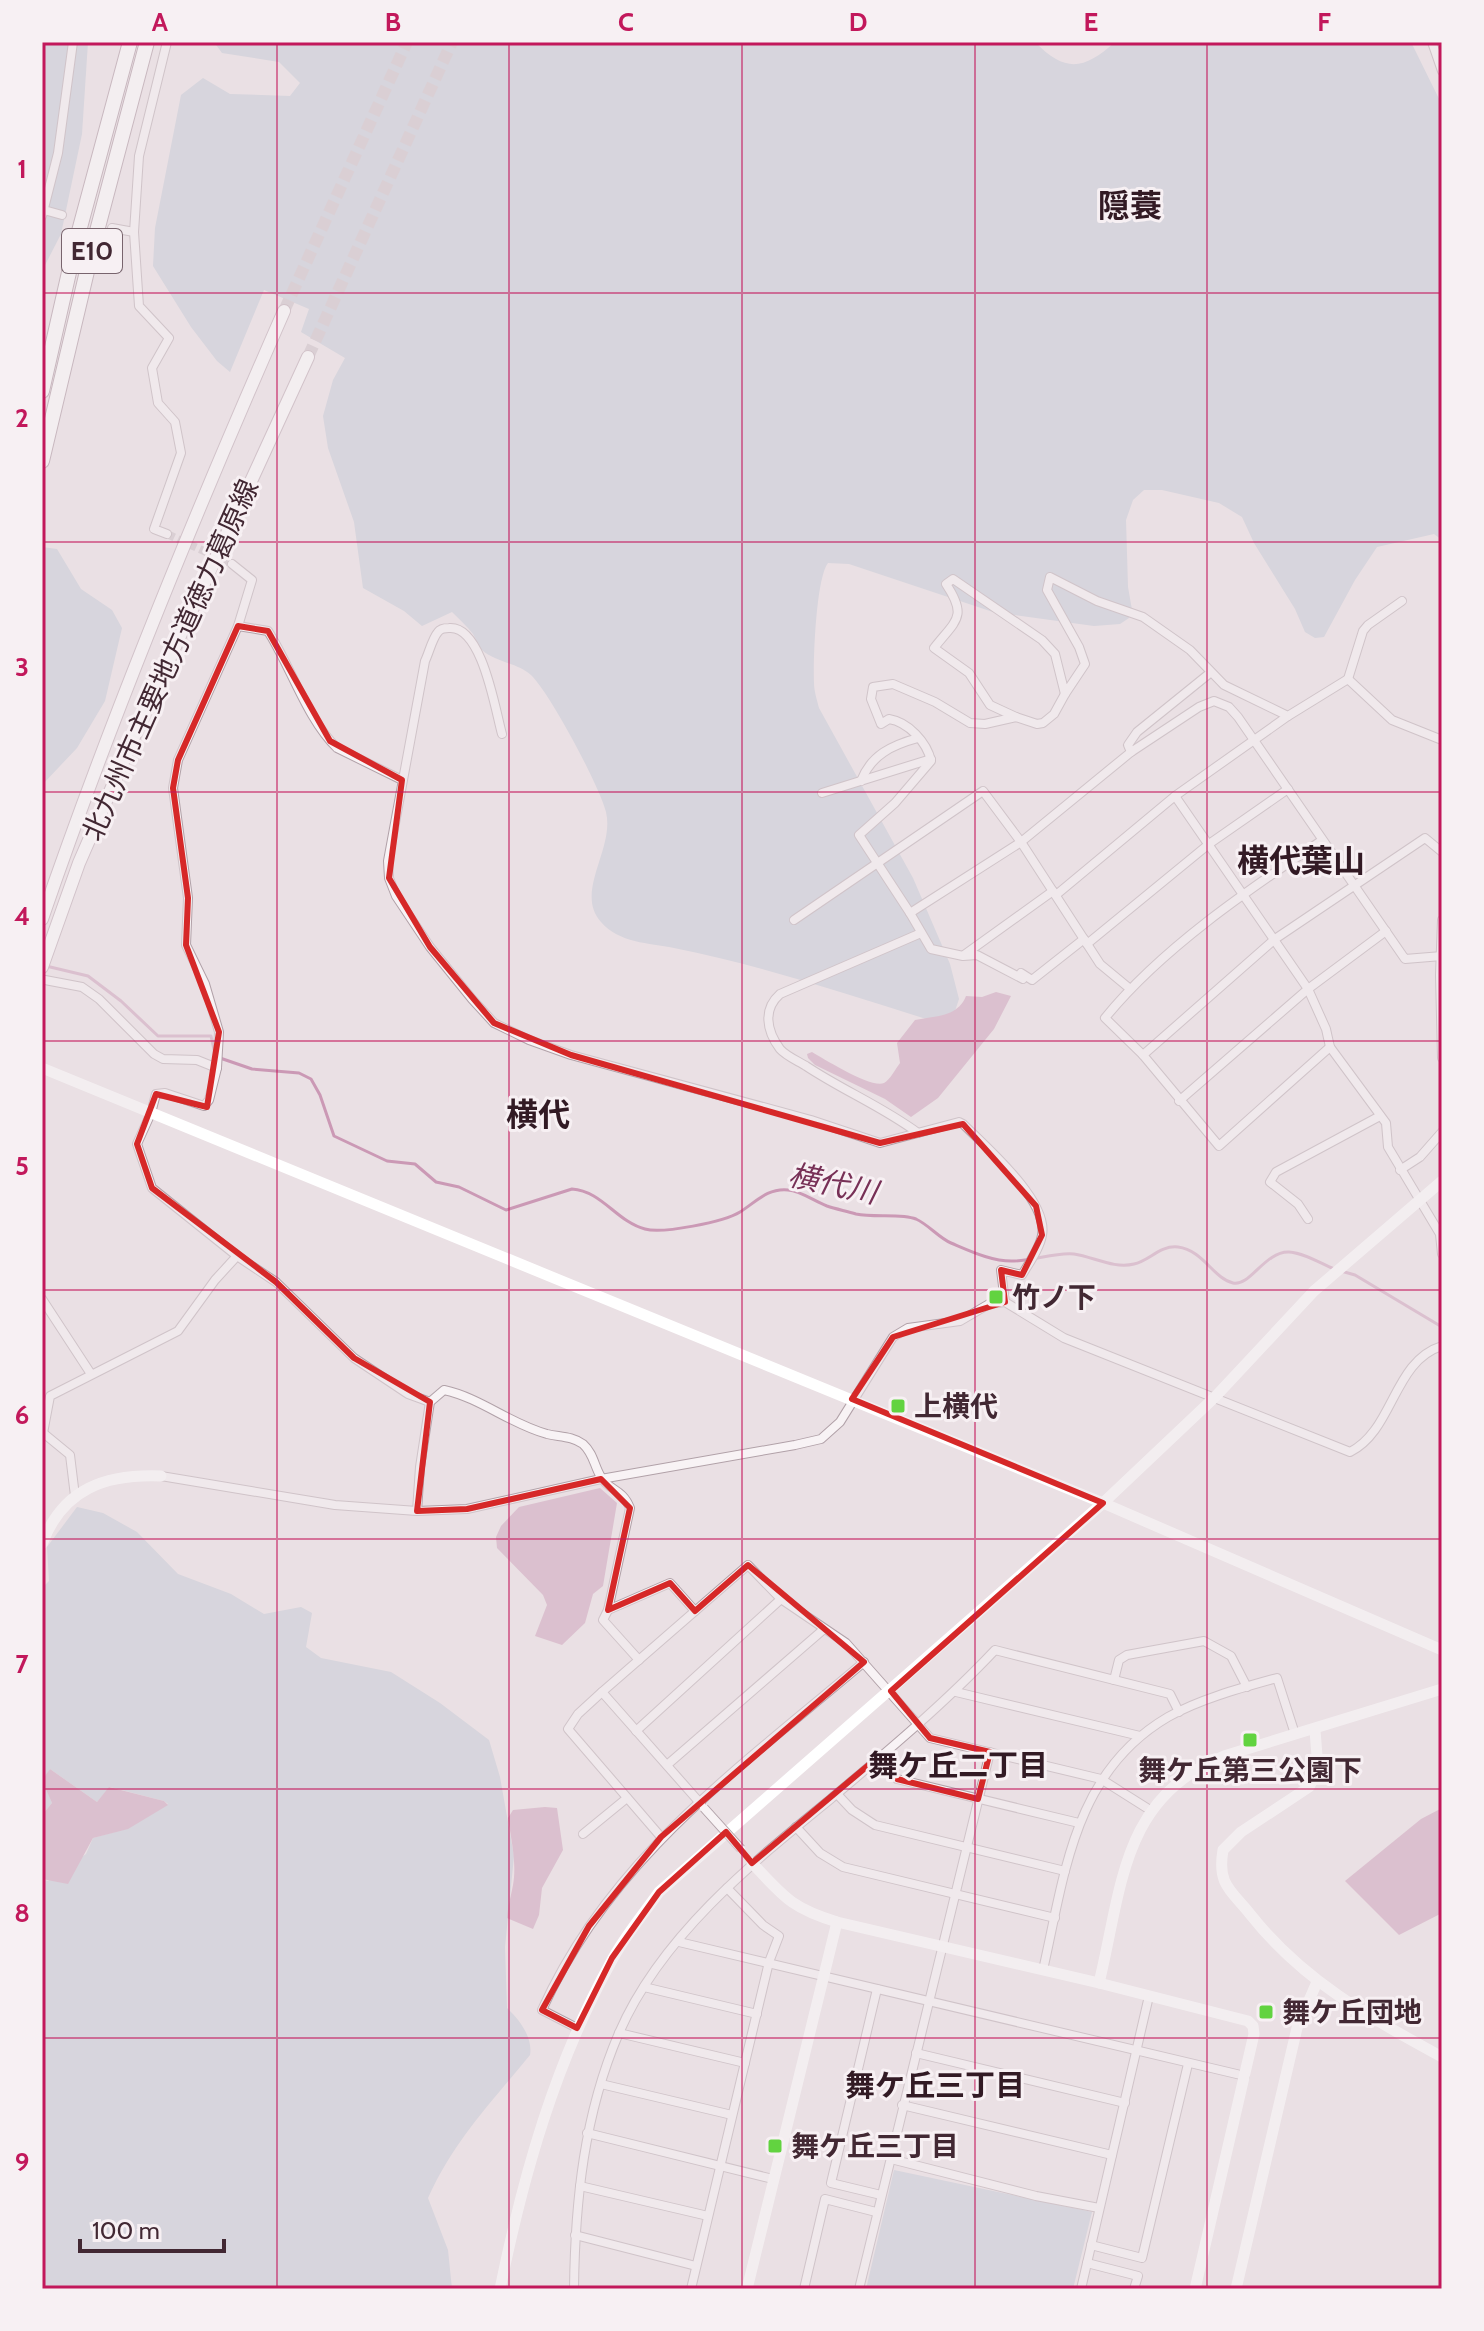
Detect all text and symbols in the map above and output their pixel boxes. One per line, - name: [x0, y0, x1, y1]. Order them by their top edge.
- text: A: [152, 6, 169, 38]
- text: B: [385, 6, 401, 38]
- text: C: [618, 6, 634, 38]
- text: D: [849, 6, 867, 38]
- text: E: [1084, 6, 1098, 38]
- text: F: [1317, 6, 1331, 38]
- text: 1: [17, 153, 27, 185]
- district label: 隠蓑: [1098, 186, 1162, 225]
- road number: E10: [62, 229, 122, 273]
- text: 2: [15, 402, 29, 434]
- street label: 北九州市主要地方道徳力葛原線: [75, 474, 265, 846]
- text: 3: [15, 651, 29, 683]
- district label: 横代葉山: [1237, 841, 1365, 880]
- text: 4: [14, 900, 30, 932]
- district label: 横代: [506, 1095, 570, 1134]
- text: 5: [15, 1150, 29, 1182]
- water label: 横代川: [785, 1156, 884, 1212]
- place label: 竹ノ下: [1012, 1280, 1096, 1314]
- marker: 竹ノ下: [987, 1288, 1005, 1306]
- place label: 上横代: [914, 1389, 998, 1423]
- marker: 上横代: [889, 1397, 907, 1415]
- text: 6: [15, 1399, 29, 1431]
- text: 7: [15, 1648, 29, 1680]
- marker: 舞ケ丘第三公園下: [1241, 1731, 1259, 1749]
- district label: 舞ケ丘二丁目: [868, 1747, 1048, 1784]
- place label: 舞ケ丘第三公園下: [1138, 1753, 1362, 1787]
- text: 8: [14, 1897, 30, 1929]
- place label: 舞ケ丘団地: [1282, 1995, 1422, 2029]
- marker: 舞ケ丘団地: [1257, 2003, 1275, 2021]
- district label: 舞ケ丘三丁目: [845, 2067, 1025, 2104]
- place label: 舞ケ丘三丁目: [791, 2129, 959, 2163]
- marker: 舞ケ丘三丁目: [766, 2137, 784, 2155]
- text: 9: [15, 2146, 29, 2178]
- scale bar: [80, 2203, 224, 2253]
- text: 100 m: [92, 2216, 160, 2245]

